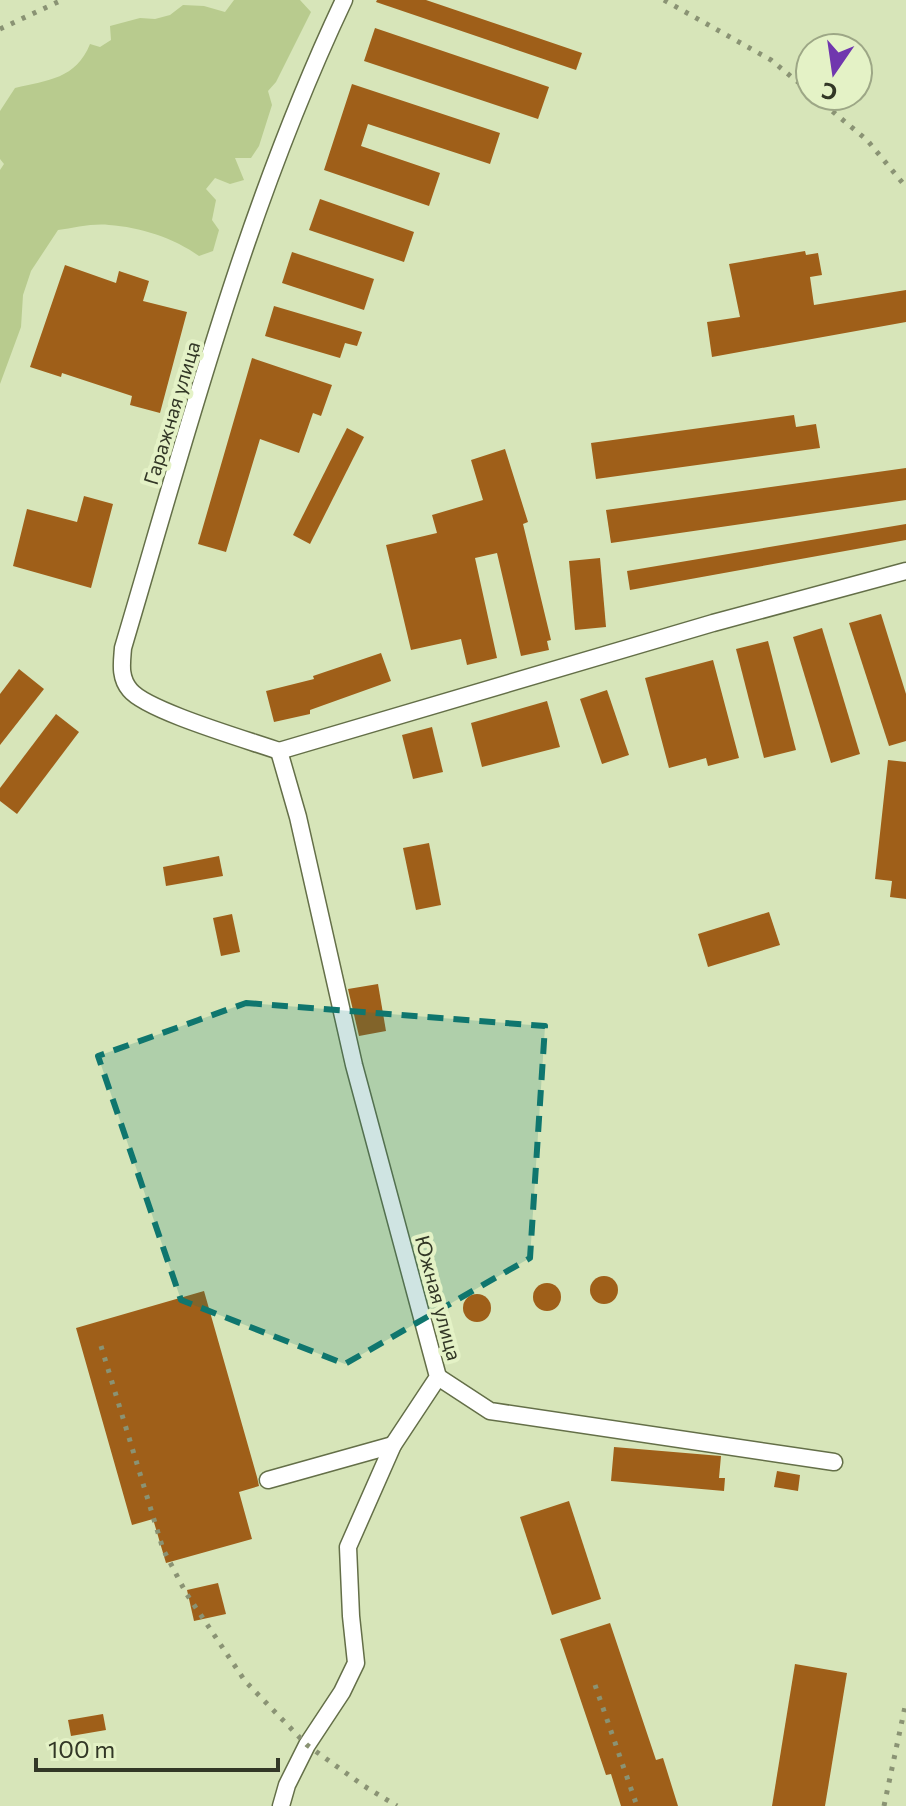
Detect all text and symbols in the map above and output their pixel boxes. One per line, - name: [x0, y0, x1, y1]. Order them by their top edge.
- north arrow: [794, 32, 874, 112]
- text: С: [819, 77, 840, 107]
- street label: Гаражная улица: [138, 338, 204, 487]
- street label: Южная улица: [411, 1233, 467, 1363]
- scale bar: [36, 1722, 278, 1772]
- text: 100 m: [48, 1734, 115, 1763]

